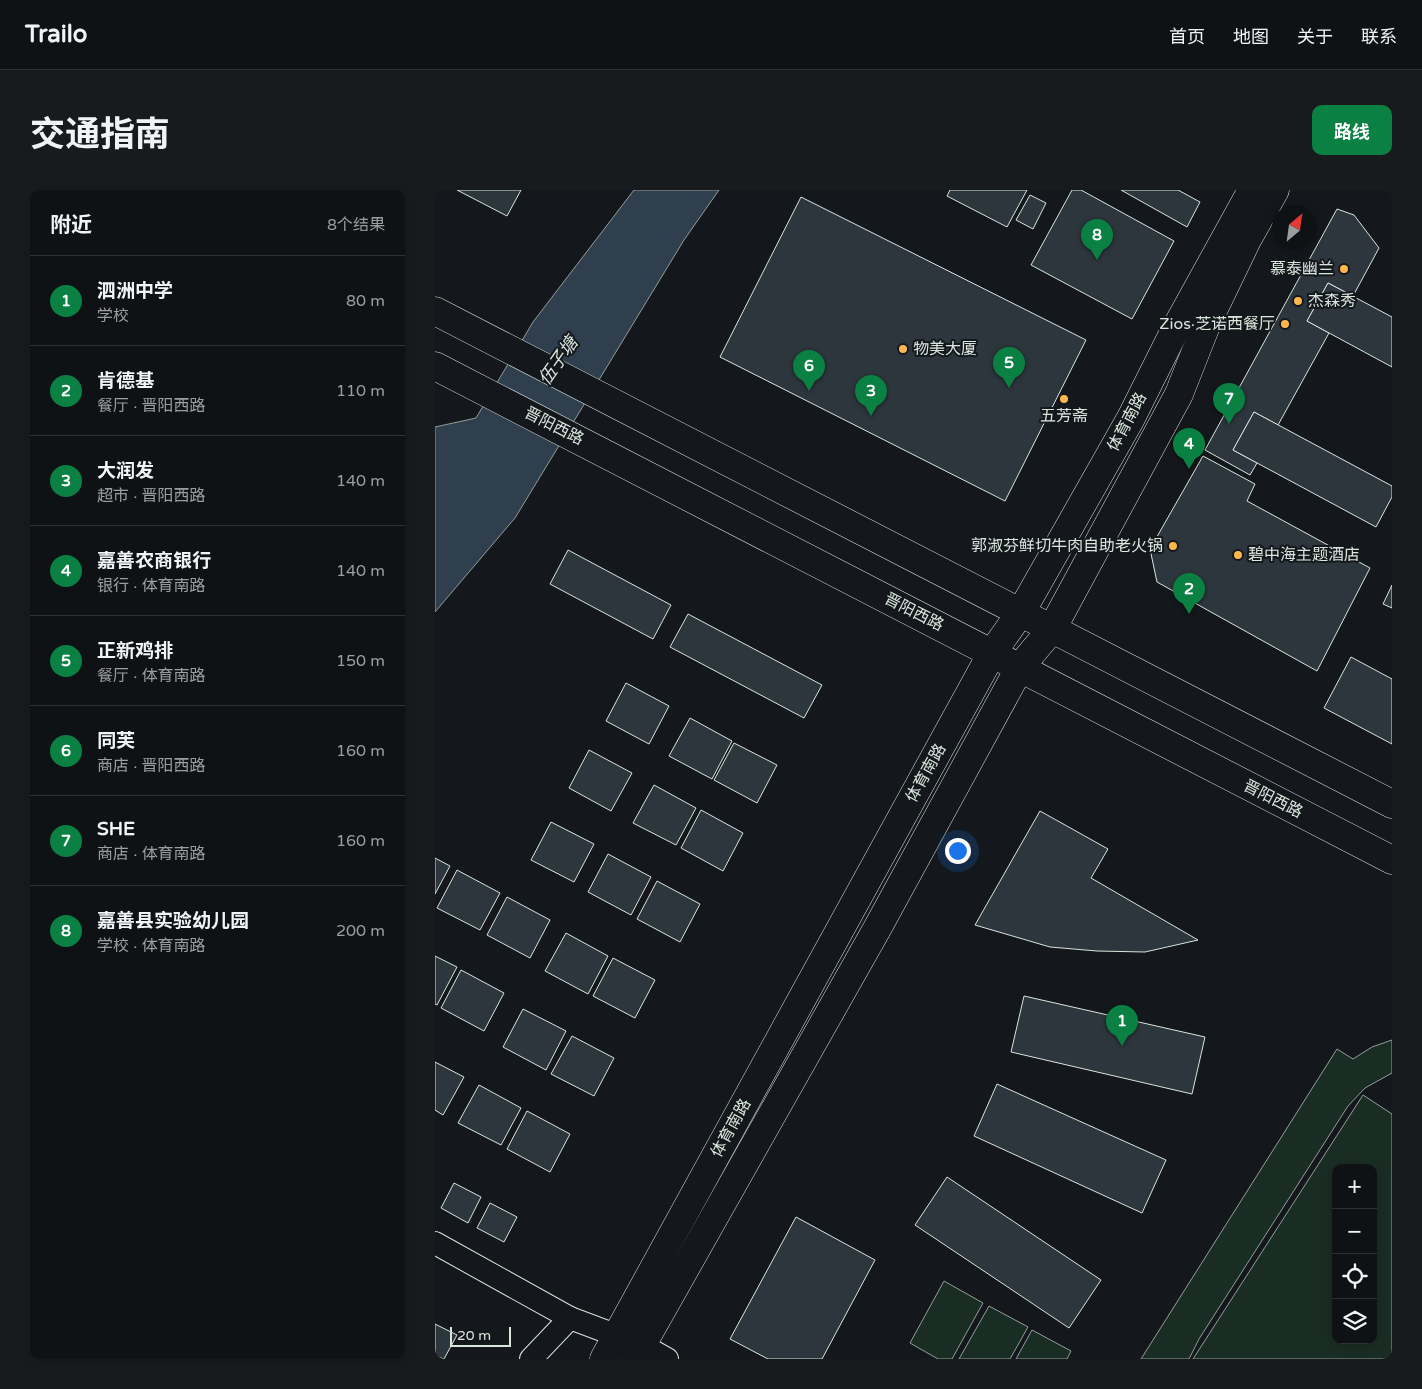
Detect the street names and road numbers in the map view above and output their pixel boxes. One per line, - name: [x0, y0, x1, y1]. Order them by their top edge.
- street label: 体育南路: [1103, 389, 1151, 455]
- street label: 晋阳西路: [521, 403, 587, 449]
- street label: 晋阳西路: [881, 589, 947, 635]
- street label: 体育南路: [902, 740, 950, 806]
- street label: 晋阳西路: [1240, 776, 1306, 822]
- street label: 体育南路: [707, 1095, 755, 1161]

